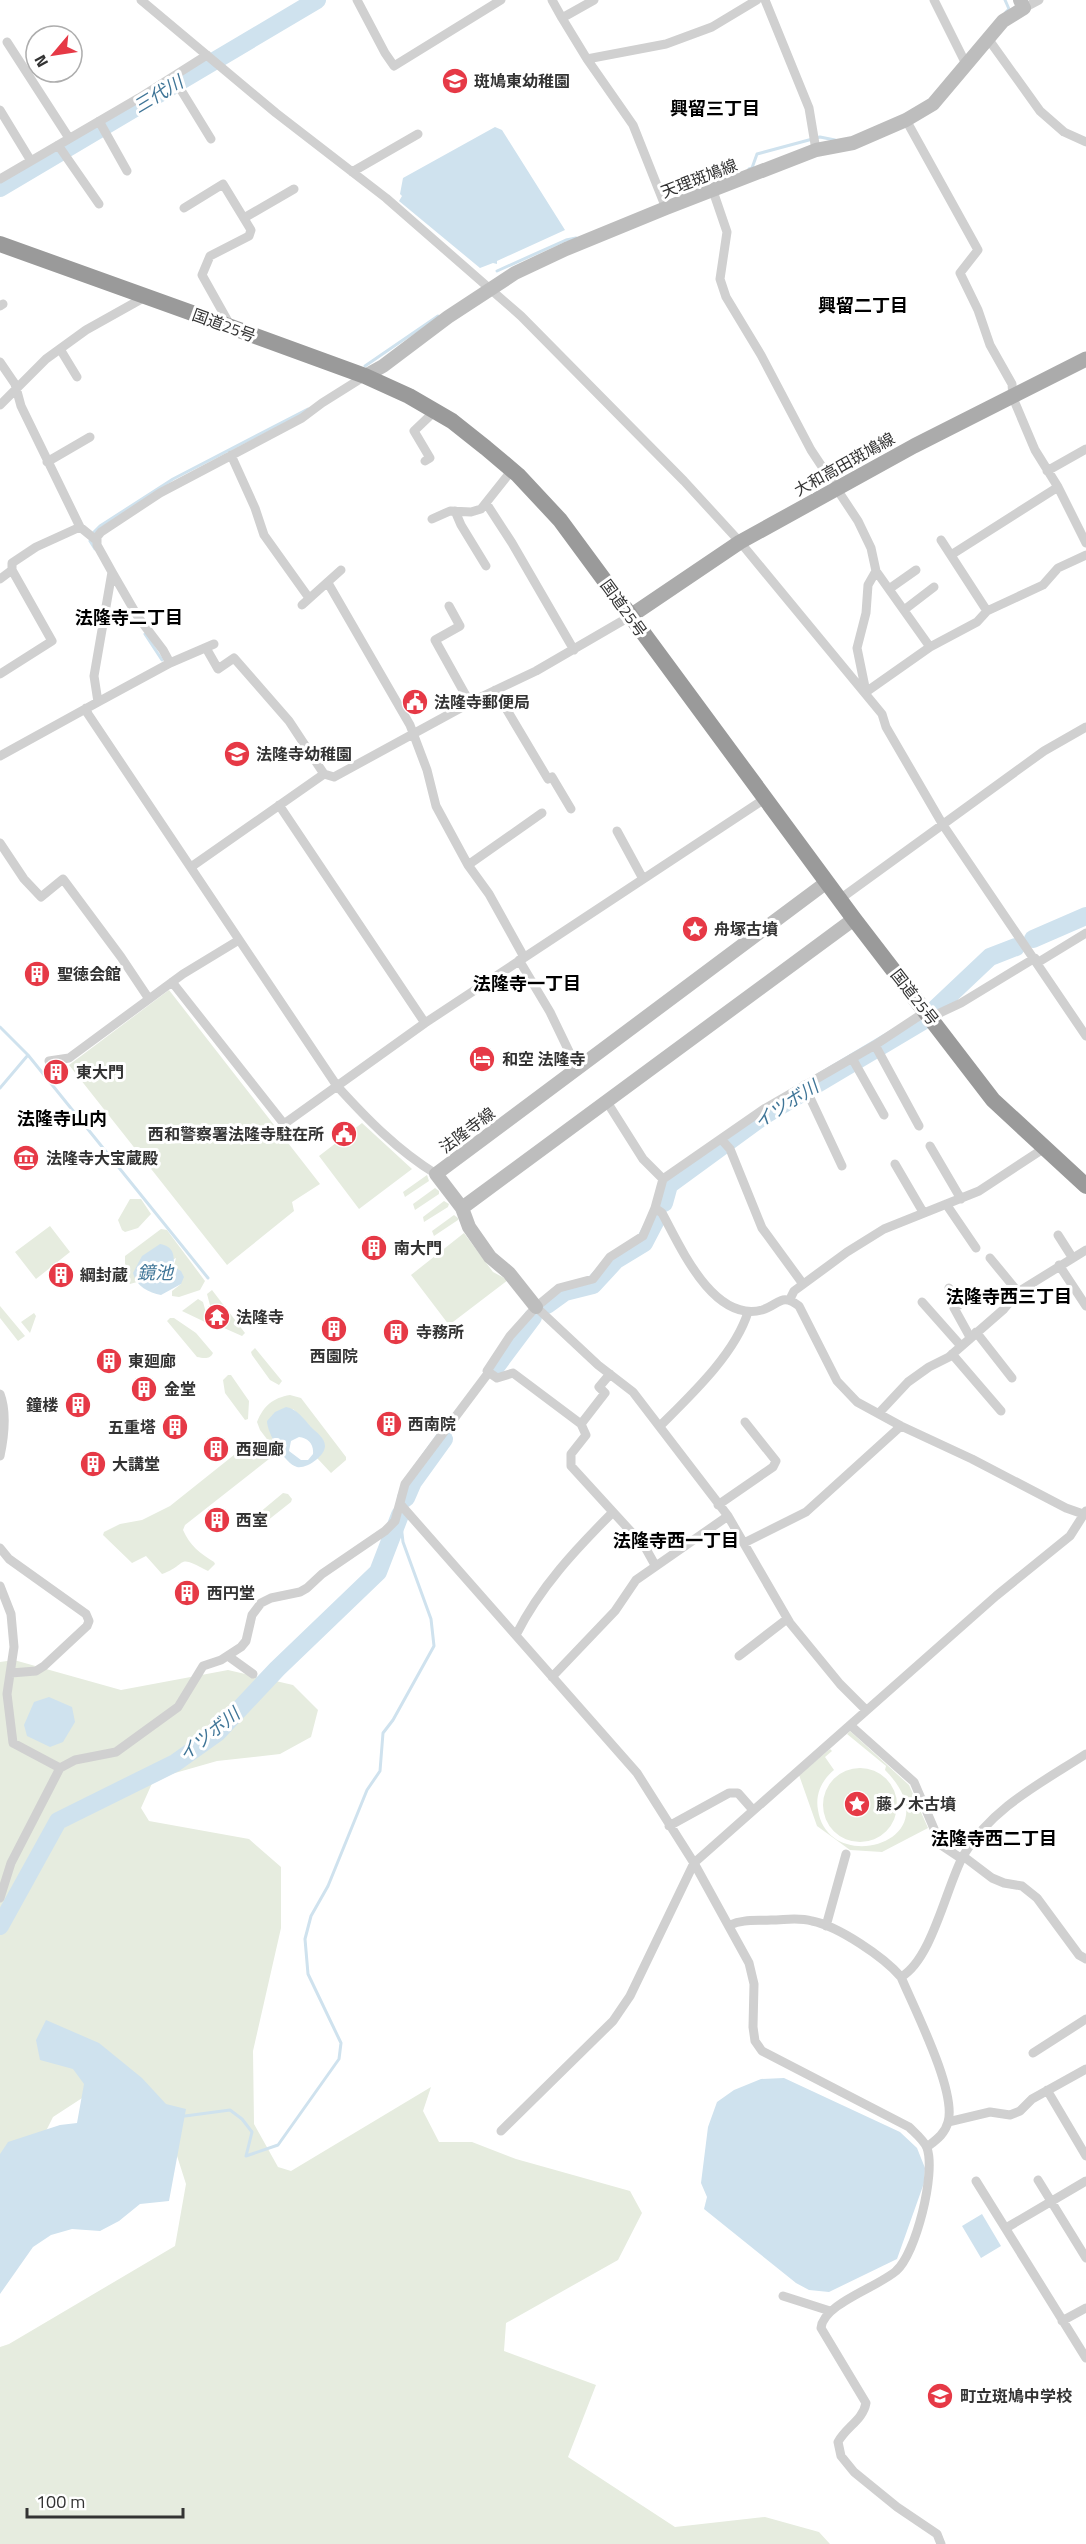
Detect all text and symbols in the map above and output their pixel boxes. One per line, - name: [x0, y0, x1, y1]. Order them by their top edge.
- north arrow: [24, 24, 84, 84]
- text: N: [28, 51, 54, 72]
- school or university icon: 斑鳩東幼稚園: [440, 66, 470, 96]
- water label: 三代川: [128, 67, 190, 119]
- place label: 斑鳩東幼稚園: [474, 69, 570, 93]
- district label: 興留三丁目: [670, 95, 760, 122]
- street label: 天理斑鳩線: [657, 152, 741, 204]
- district label: 興留二丁目: [818, 292, 908, 319]
- street label: 国道25号: [189, 302, 259, 348]
- street label: 大和高田斑鳩線: [789, 426, 899, 502]
- street label: 国道25号: [595, 574, 653, 642]
- district label: 法隆寺二丁目: [75, 604, 183, 631]
- public building icon: 法隆寺郵便局: [400, 687, 430, 717]
- place label: 法隆寺郵便局: [434, 690, 530, 714]
- school or university icon: 法隆寺幼稚園: [222, 739, 252, 769]
- place label: 法隆寺幼稚園: [256, 742, 352, 766]
- place icon: 舟塚古墳: [680, 914, 710, 944]
- place label: 舟塚古墳: [714, 917, 778, 941]
- building icon: 聖徳会館: [22, 959, 52, 989]
- place label: 聖徳会館: [57, 962, 121, 986]
- street label: 国道25号: [885, 964, 945, 1030]
- district label: 法隆寺一丁目: [473, 970, 581, 997]
- hotel icon: 和空 法隆寺: [467, 1044, 497, 1074]
- place label: 和空 法隆寺: [502, 1047, 586, 1071]
- building icon: 東大門: [41, 1057, 71, 1087]
- place label: 東大門: [76, 1060, 124, 1084]
- water label: イツボ川: [748, 1072, 825, 1135]
- street label: 法隆寺線: [434, 1101, 500, 1159]
- district label: 法隆寺山内: [17, 1105, 107, 1132]
- public building icon: 西和警察署法隆寺駐在所: [329, 1119, 359, 1149]
- place label: 西和警察署法隆寺駐在所: [148, 1122, 324, 1146]
- museum icon: 法隆寺大宝蔵殿: [11, 1143, 41, 1173]
- place label: 法隆寺大宝蔵殿: [46, 1146, 158, 1170]
- building icon: 南大門: [359, 1233, 389, 1263]
- place label: 南大門: [394, 1236, 442, 1260]
- water label: 鏡池: [137, 1259, 175, 1286]
- building icon: 綱封蔵: [46, 1260, 76, 1290]
- place label: 綱封蔵: [80, 1263, 128, 1287]
- district label: 法隆寺西三丁目: [946, 1283, 1072, 1310]
- temple icon: 法隆寺: [202, 1302, 232, 1332]
- place label: 法隆寺: [236, 1305, 284, 1329]
- building icon: 西園院: [319, 1314, 349, 1344]
- building icon: 寺務所: [381, 1317, 411, 1347]
- place label: 寺務所: [416, 1320, 464, 1344]
- place label: 西園院: [310, 1344, 358, 1368]
- building icon: 東廻廊: [94, 1346, 124, 1376]
- place label: 東廻廊: [128, 1349, 176, 1373]
- building icon: 金堂: [129, 1374, 159, 1404]
- place label: 金堂: [164, 1377, 196, 1401]
- building icon: 鐘楼: [63, 1390, 93, 1420]
- place label: 鐘楼: [26, 1393, 59, 1417]
- building icon: 西南院: [374, 1409, 404, 1439]
- building icon: 五重塔: [160, 1412, 190, 1442]
- place label: 西南院: [408, 1412, 456, 1436]
- place label: 五重塔: [108, 1415, 156, 1439]
- building icon: 西廻廊: [201, 1434, 231, 1464]
- place label: 西廻廊: [236, 1437, 284, 1461]
- building icon: 大講堂: [78, 1449, 108, 1479]
- place label: 大講堂: [112, 1452, 160, 1476]
- building icon: 西室: [202, 1505, 232, 1535]
- place label: 西室: [236, 1508, 268, 1532]
- district label: 法隆寺西一丁目: [613, 1527, 739, 1554]
- building icon: 西円堂: [172, 1578, 202, 1608]
- place label: 西円堂: [207, 1581, 255, 1605]
- water label: イツボ川: [173, 1700, 247, 1767]
- place icon: 藤ノ木古墳: [842, 1789, 872, 1819]
- place label: 藤ノ木古墳: [876, 1792, 956, 1816]
- district label: 法隆寺西二丁目: [931, 1825, 1057, 1852]
- school or university icon: 町立斑鳩中学校: [925, 2381, 955, 2411]
- place label: 町立斑鳩中学校: [960, 2384, 1072, 2408]
- scale bar: [27, 2481, 183, 2519]
- text: 100 m: [36, 2488, 85, 2515]

